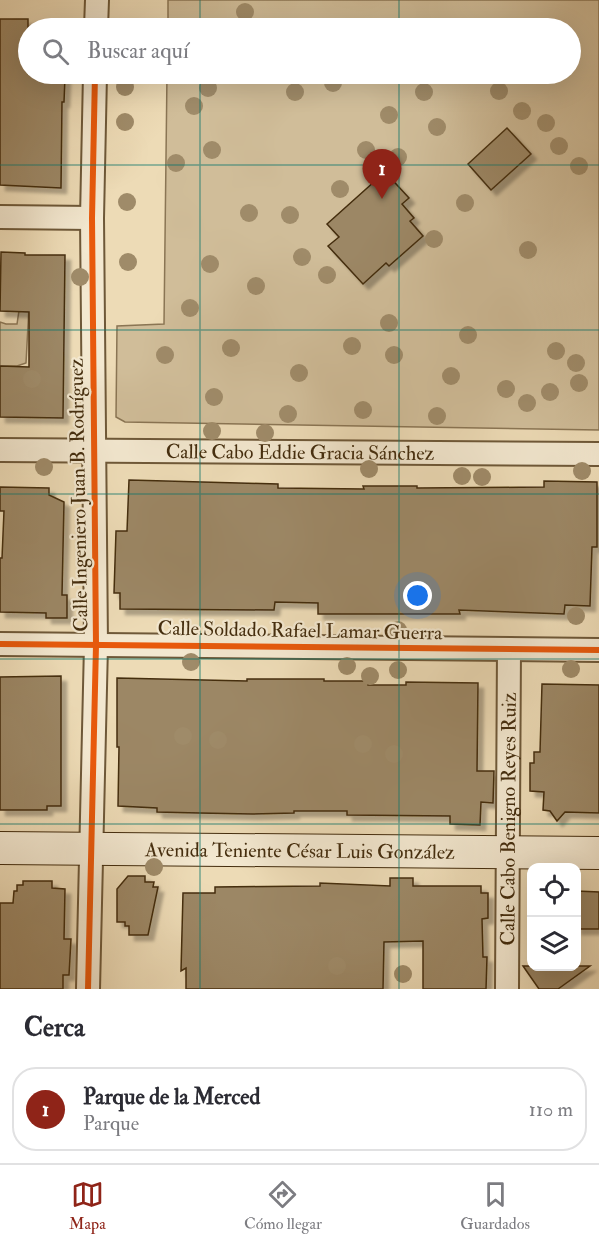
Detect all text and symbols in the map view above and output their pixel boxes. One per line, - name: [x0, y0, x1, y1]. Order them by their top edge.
- search box: [18, 18, 581, 84]
- icon: search: [39, 35, 72, 68]
- text: Buscar aquí: [87, 37, 189, 65]
- pin: 1: [362, 150, 401, 199]
- street label: Calle Ingeniero Juan B. Rodríguez: [64, 358, 93, 632]
- street label: Calle Cabo Eddie Gracia Sánchez: [166, 439, 435, 466]
- your location: [403, 581, 432, 610]
- street label: Calle Soldado Rafael Lamar Guerra: [157, 616, 443, 645]
- street label: Calle Cabo Benigno Reyes Ruiz: [495, 692, 522, 946]
- street label: Avenida Teniente César Luis González: [144, 837, 455, 865]
- map controls: [527, 863, 581, 971]
- button: locate: [527, 863, 581, 917]
- button: layers: [527, 917, 581, 971]
- text: Cerca: [24, 1012, 85, 1044]
- text: Parque de la Merced: [83, 1083, 260, 1111]
- text: 1: [42, 1097, 49, 1122]
- text: 110 m: [529, 1097, 573, 1122]
- text: Parque: [83, 1111, 139, 1136]
- tab: Mapa: [69, 1178, 106, 1234]
- tab: Cómo llegar: [244, 1178, 322, 1234]
- tab: Guardados: [460, 1178, 530, 1234]

